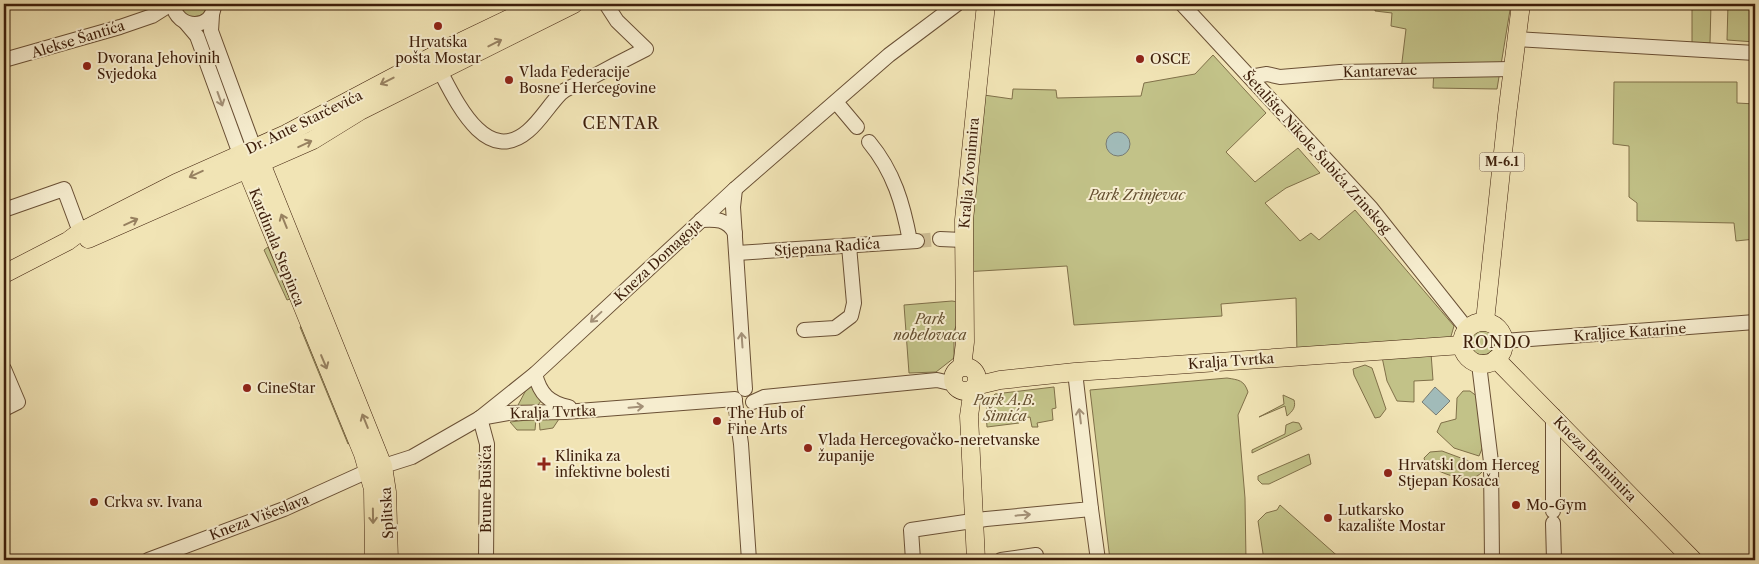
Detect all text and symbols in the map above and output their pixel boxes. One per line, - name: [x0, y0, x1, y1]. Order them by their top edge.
- street label: Alekse Šantića: [28, 15, 127, 62]
- marker: Hrvatska pošta Mostar: [432, 20, 444, 32]
- place label: Hrvatska pošta Mostar: [395, 33, 481, 67]
- one-way arrow: [487, 38, 502, 47]
- place label: Dvorana Jehovinih Svjedoka: [97, 49, 220, 83]
- place label: OSCE: [1150, 50, 1190, 68]
- marker: OSCE: [1134, 53, 1146, 65]
- marker: Dvorana Jehovinih Svjedoka: [81, 60, 93, 72]
- street label: Kantarevac: [1342, 61, 1418, 81]
- place label: Vlada Federacije Bosne i Hercegovine: [518, 63, 656, 97]
- street label: Šetalište Nikole Šubića Zrinskog: [1239, 66, 1396, 238]
- marker: Vlada Federacije Bosne i Hercegovine: [503, 74, 515, 86]
- one-way arrow: [380, 77, 395, 86]
- street label: Dr. Ante Starčevića: [243, 86, 366, 158]
- one-way arrow: [216, 91, 225, 106]
- district label: CENTAR: [583, 113, 660, 133]
- street label: Kralja Zvonimira: [955, 116, 983, 229]
- one-way arrow: [297, 138, 312, 148]
- road number: M-6.1: [1480, 152, 1524, 172]
- one-way arrow: [189, 170, 204, 179]
- street label: Kardinala Stepinca: [245, 185, 309, 309]
- park label: Park Zrinjevac: [1088, 186, 1186, 204]
- one-way arrow: [279, 214, 289, 229]
- street label: Kneza Domagoja: [610, 214, 706, 305]
- one-way arrow: [123, 216, 138, 226]
- street label: Stjepana Radića: [773, 234, 881, 260]
- park label: Park nobelovaca: [892, 310, 967, 344]
- one-way arrow: [590, 311, 603, 323]
- street label: Kraljice Katarine: [1573, 319, 1687, 345]
- one-way arrow: [737, 332, 746, 348]
- district label: RONDO: [1462, 332, 1532, 352]
- street label: Kralja Tvrtka: [1187, 349, 1275, 373]
- one-way arrow: [321, 354, 330, 369]
- place label: CineStar: [257, 379, 315, 397]
- marker: CineStar: [241, 382, 253, 394]
- park label: Park A.B. Šimića: [973, 391, 1036, 425]
- street label: Kralja Tvrtka: [510, 401, 597, 423]
- one-way arrow: [627, 402, 643, 412]
- place label: The Hub of Fine Arts: [727, 404, 806, 438]
- one-way arrow: [1075, 408, 1085, 424]
- street label: Kneza Branimira: [1550, 412, 1641, 506]
- one-way arrow: [360, 414, 369, 429]
- marker: The Hub of Fine Arts: [711, 415, 723, 427]
- place label: Vlada Hercegovačko-neretvanske županije: [817, 431, 1040, 465]
- marker: Vlada Hercegovačko-neretvanske županije: [802, 442, 814, 454]
- street label: Brune Bušića: [477, 444, 495, 533]
- place label: Klinika za infektivne bolesti: [555, 447, 670, 481]
- place label: Hrvatski dom Herceg Stjepan Kosača: [1398, 456, 1540, 490]
- marker: Klinika za infektivne bolesti: [537, 457, 551, 471]
- marker: Hrvatski dom Herceg Stjepan Kosača: [1382, 467, 1394, 479]
- street label: Splitska: [377, 486, 397, 539]
- street label: Kneza Višeslava: [207, 490, 312, 544]
- place label: Crkva sv. Ivana: [104, 493, 203, 511]
- marker: Crkva sv. Ivana: [88, 496, 100, 508]
- place label: Mo-Gym: [1526, 496, 1587, 514]
- marker: Mo-Gym: [1510, 499, 1522, 511]
- place label: Lutkarsko kazalište Mostar: [1338, 501, 1445, 535]
- one-way arrow: [368, 507, 378, 523]
- one-way arrow: [1014, 510, 1030, 520]
- marker: Lutkarsko kazalište Mostar: [1322, 512, 1334, 524]

